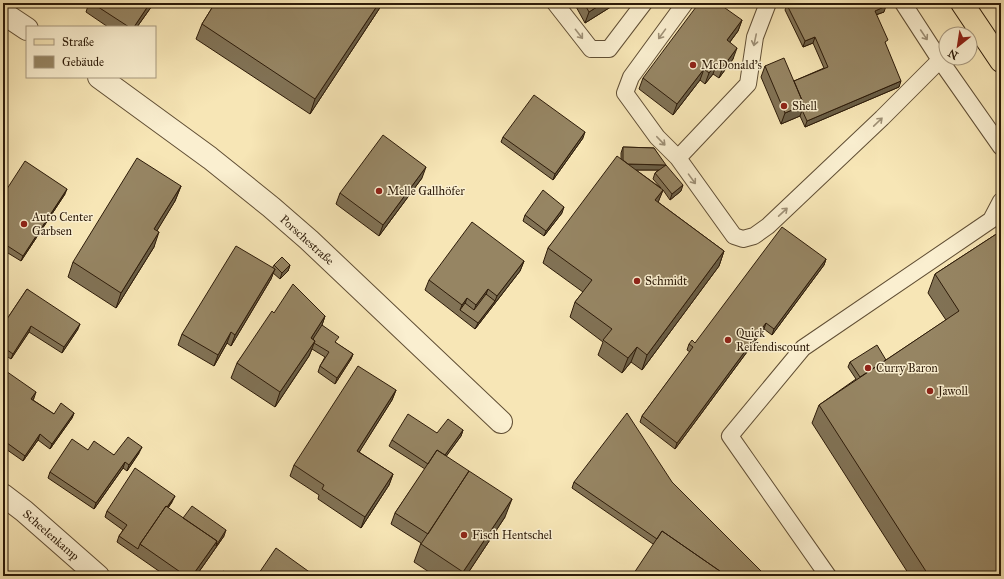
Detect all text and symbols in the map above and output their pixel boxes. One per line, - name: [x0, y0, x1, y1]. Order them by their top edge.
- legend: [26, 26, 156, 78]
- north arrow: [938, 26, 978, 66]
- one-way arrow: [575, 28, 584, 39]
- one-way arrow: [657, 29, 666, 40]
- one-way arrow: [920, 30, 928, 41]
- one-way arrow: [751, 33, 759, 46]
- text: Straße: [62, 35, 94, 49]
- text: N: [945, 46, 961, 62]
- text: Gebäude: [62, 55, 104, 69]
- place label: McDonald's: [701, 58, 762, 72]
- marker: McDonald's: [688, 60, 698, 70]
- place label: Shell: [792, 99, 818, 113]
- marker: Shell: [779, 101, 789, 111]
- one-way arrow: [873, 118, 883, 127]
- one-way arrow: [656, 136, 666, 146]
- one-way arrow: [688, 173, 697, 184]
- place label: Melle Gallhöfer: [387, 184, 465, 198]
- marker: Melle Gallhöfer: [374, 186, 384, 196]
- one-way arrow: [778, 207, 788, 217]
- place label: Auto Center Garbsen: [31, 210, 93, 238]
- street label: Porschestraße: [277, 212, 337, 268]
- marker: Auto Center Garbsen: [19, 219, 29, 229]
- place label: Schmidt: [645, 274, 688, 288]
- marker: Schmidt: [632, 276, 642, 286]
- place label: Quick Reifendiscount: [736, 326, 811, 354]
- marker: Quick Reifendiscount: [723, 335, 733, 345]
- place label: Curry Baron: [876, 361, 938, 375]
- marker: Curry Baron: [863, 363, 873, 373]
- place label: Jawoll: [936, 384, 969, 399]
- marker: Jawoll: [925, 386, 935, 396]
- street label: Scheelenkamp: [20, 507, 82, 563]
- place label: Fisch Hentschel: [472, 528, 553, 542]
- marker: Fisch Hentschel: [459, 530, 469, 540]

